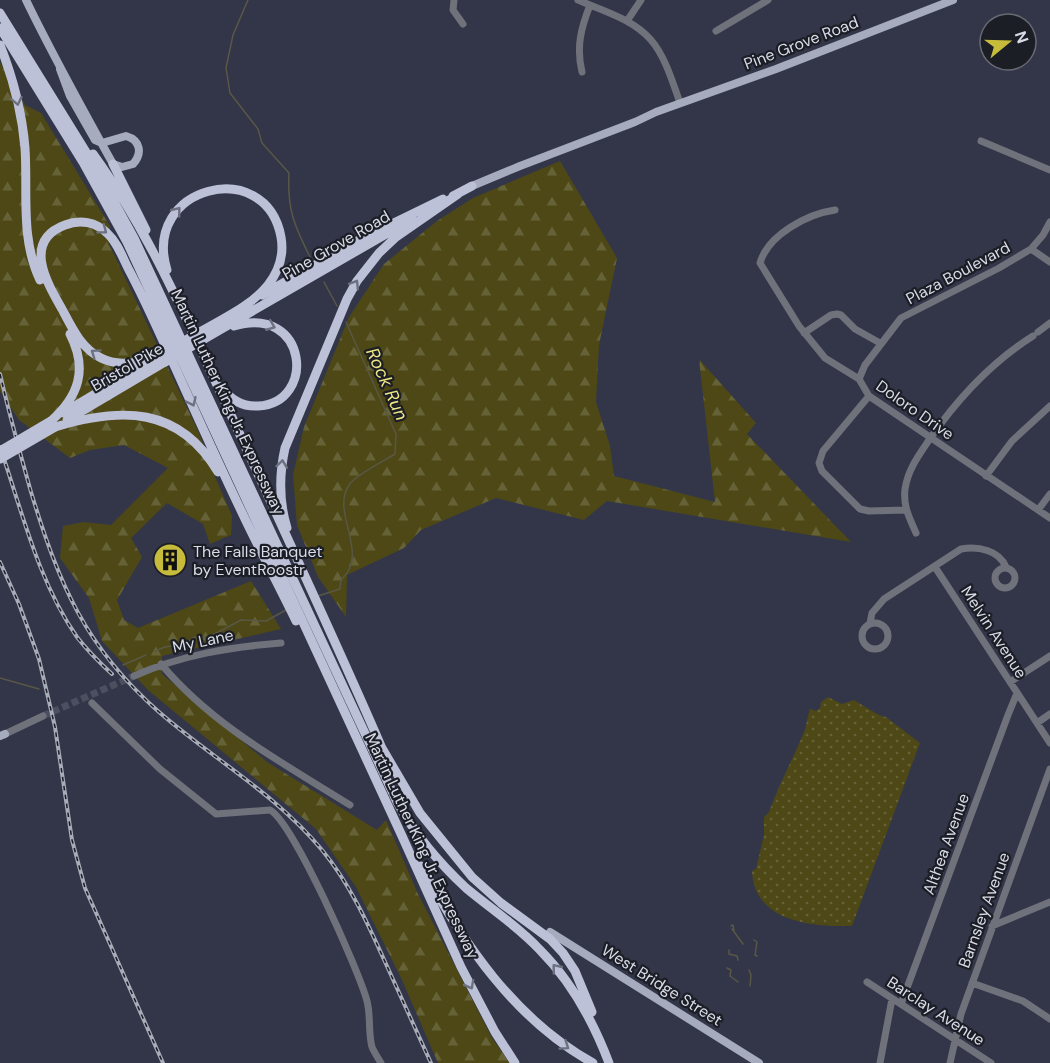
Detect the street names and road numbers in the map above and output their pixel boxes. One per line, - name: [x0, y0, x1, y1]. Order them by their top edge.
- street label: Pine Grove Road: [741, 11, 861, 75]
- street label: Pine Grove Road: [278, 206, 394, 284]
- street label: Plaza Boulevard: [902, 237, 1014, 309]
- street label: Martin Luther King Jr. Expressway: [166, 286, 290, 518]
- street label: Bristol Pike: [87, 338, 167, 396]
- street label: Doloro Drive: [872, 375, 958, 445]
- street label: Melvin Avenue: [956, 582, 1032, 682]
- street label: My Lane: [170, 624, 236, 658]
- street label: Martin Luther King Jr. Expressway: [360, 730, 484, 962]
- street label: Althea Avenue: [918, 791, 974, 897]
- street label: Barnsley Avenue: [953, 849, 1015, 971]
- street label: West Bridge Street: [598, 939, 726, 1031]
- street label: Barclay Avenue: [883, 972, 989, 1050]

